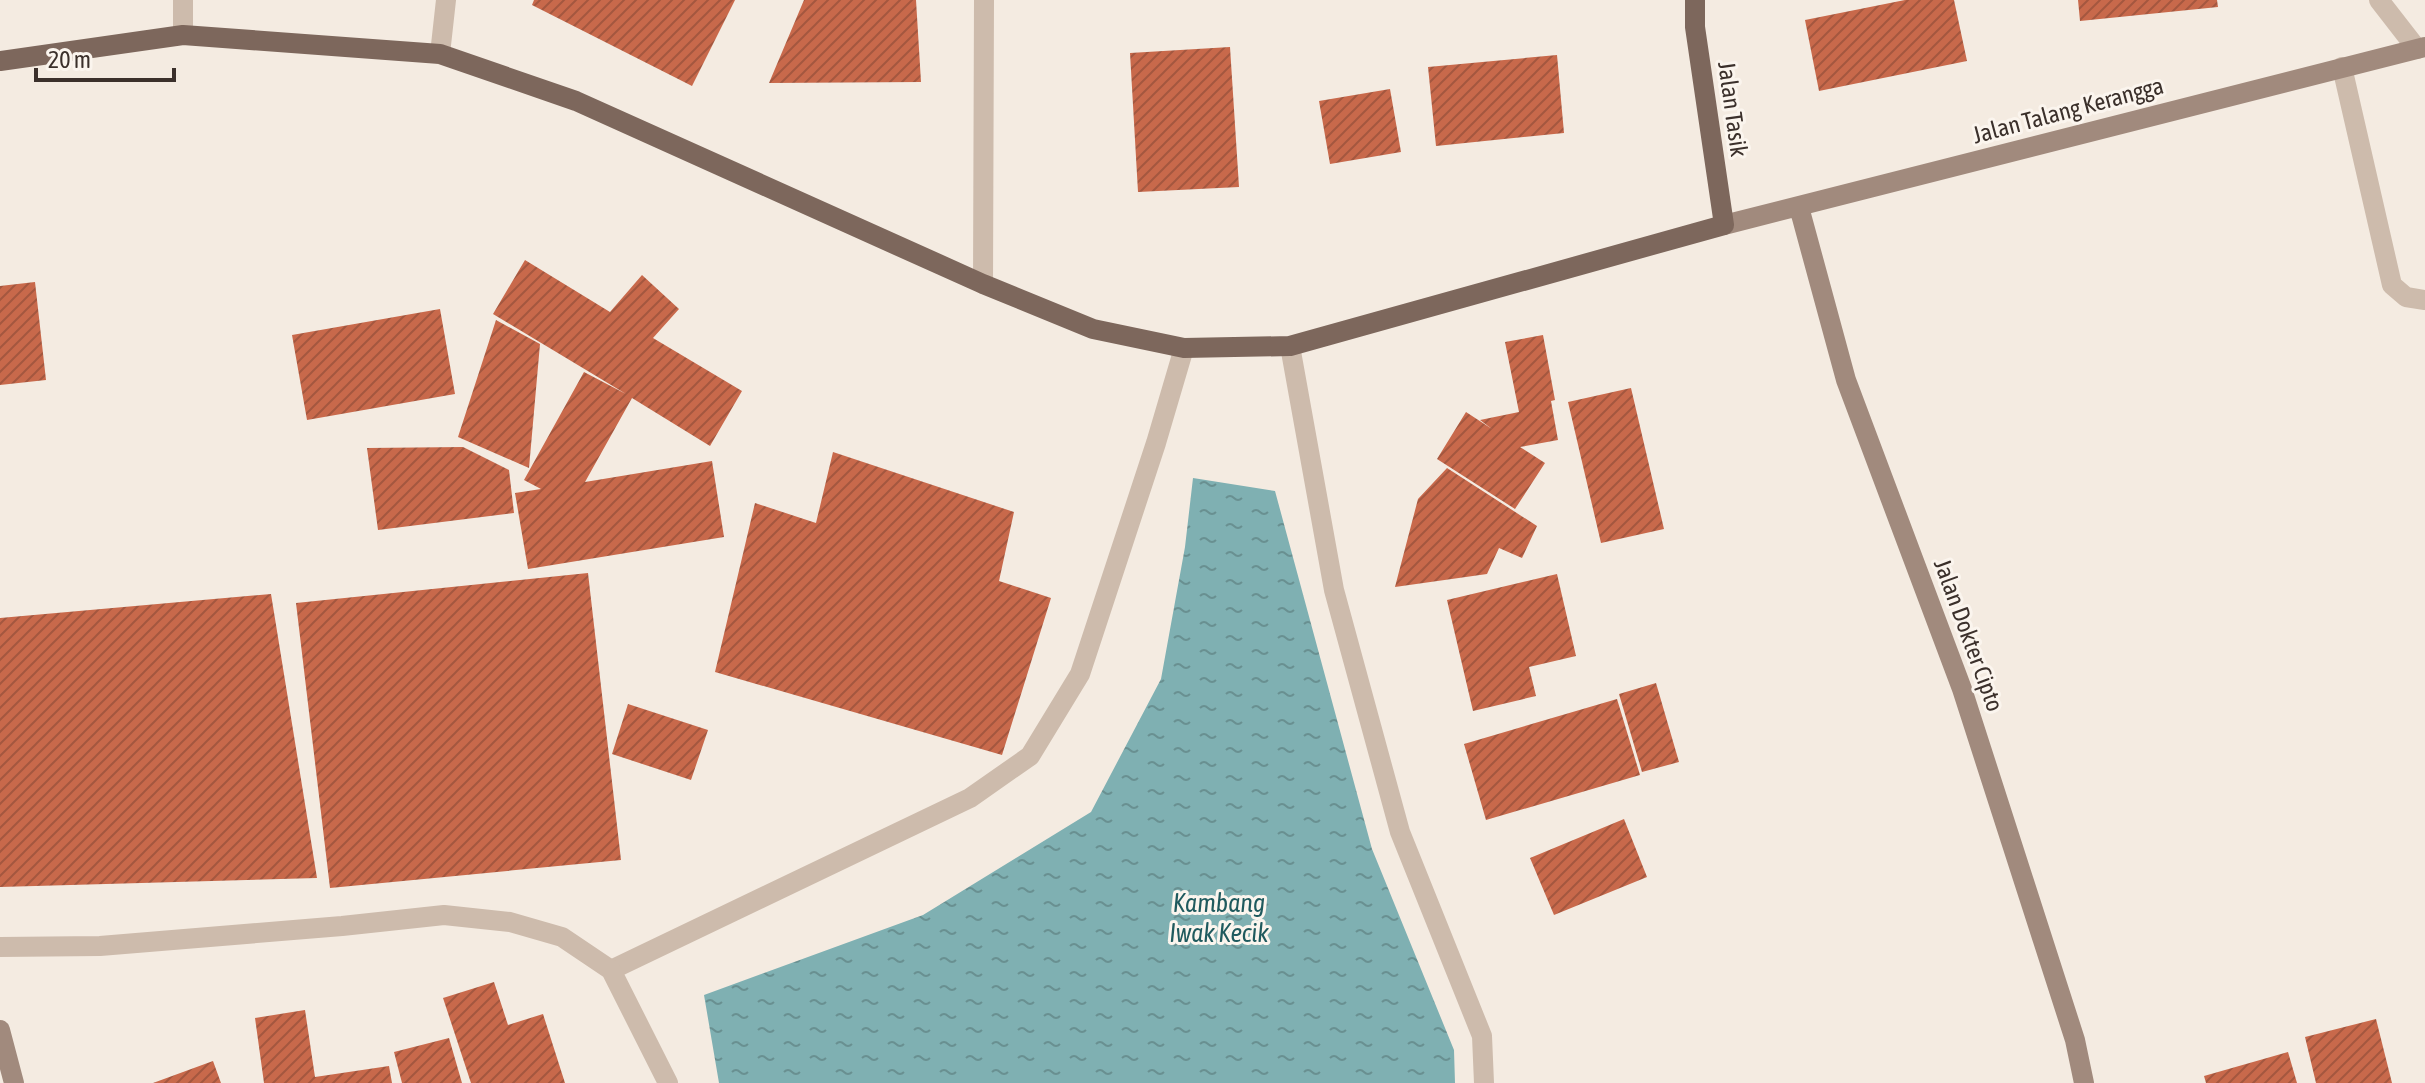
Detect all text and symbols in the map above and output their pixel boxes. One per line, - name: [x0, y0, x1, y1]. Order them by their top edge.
- scale bar: [36, 32, 174, 82]
- text: 20 m: [48, 46, 91, 73]
- street label: Jalan Tasik: [1713, 60, 1753, 159]
- street label: Jalan Talang Kerangga: [1970, 72, 2166, 148]
- street label: Jalan Dokter Cipto: [1929, 555, 2009, 715]
- water label: Kambang Iwak Kecik: [1169, 888, 1269, 948]

